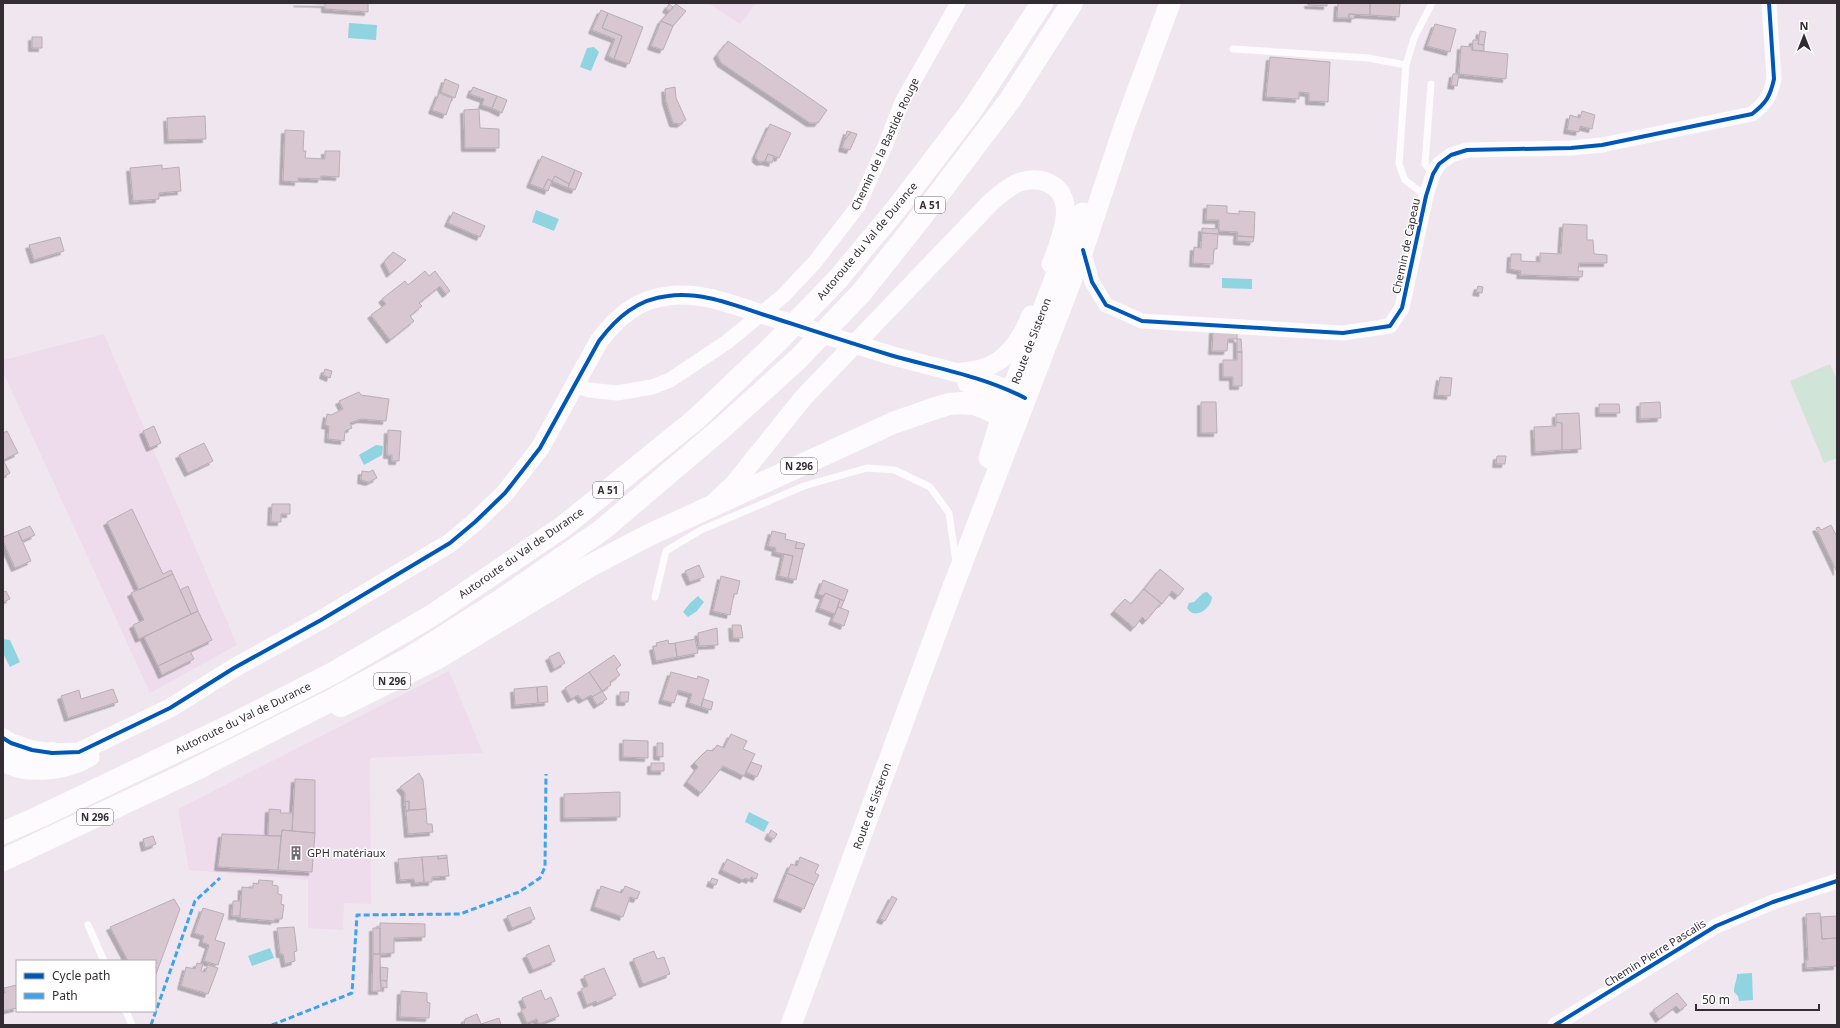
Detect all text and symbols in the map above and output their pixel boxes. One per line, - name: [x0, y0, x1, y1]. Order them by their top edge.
- north arrow: [1784, 16, 1824, 56]
- text: N: [1800, 18, 1808, 33]
- street label: Chemin de la Bastide Rouge: [847, 75, 922, 213]
- street label: Autoroute du Val de Durance: [813, 179, 920, 303]
- road number: A 51: [915, 197, 945, 213]
- street label: Chemin de Capeau: [1388, 197, 1423, 295]
- street label: Route de Sisteron: [1007, 296, 1054, 386]
- road number: N 296: [781, 458, 817, 474]
- road number: A 51: [593, 482, 623, 498]
- street label: Autoroute du Val de Durance: [455, 504, 586, 602]
- road number: N 296: [374, 673, 410, 689]
- street label: Autoroute du Val de Durance: [172, 678, 313, 757]
- street label: Route de Sisteron: [849, 760, 894, 851]
- road number: N 296: [77, 809, 113, 825]
- building icon: GPH matériaux: [288, 845, 304, 861]
- place label: GPH matériaux: [307, 845, 386, 860]
- street label: Chemin Pierre Pascalis: [1601, 915, 1708, 990]
- legend: [16, 960, 156, 1012]
- text: Cycle path: [52, 967, 110, 984]
- scale bar: [1696, 986, 1819, 1012]
- text: Path: [52, 987, 78, 1004]
- text: 50 m: [1702, 991, 1730, 1008]

